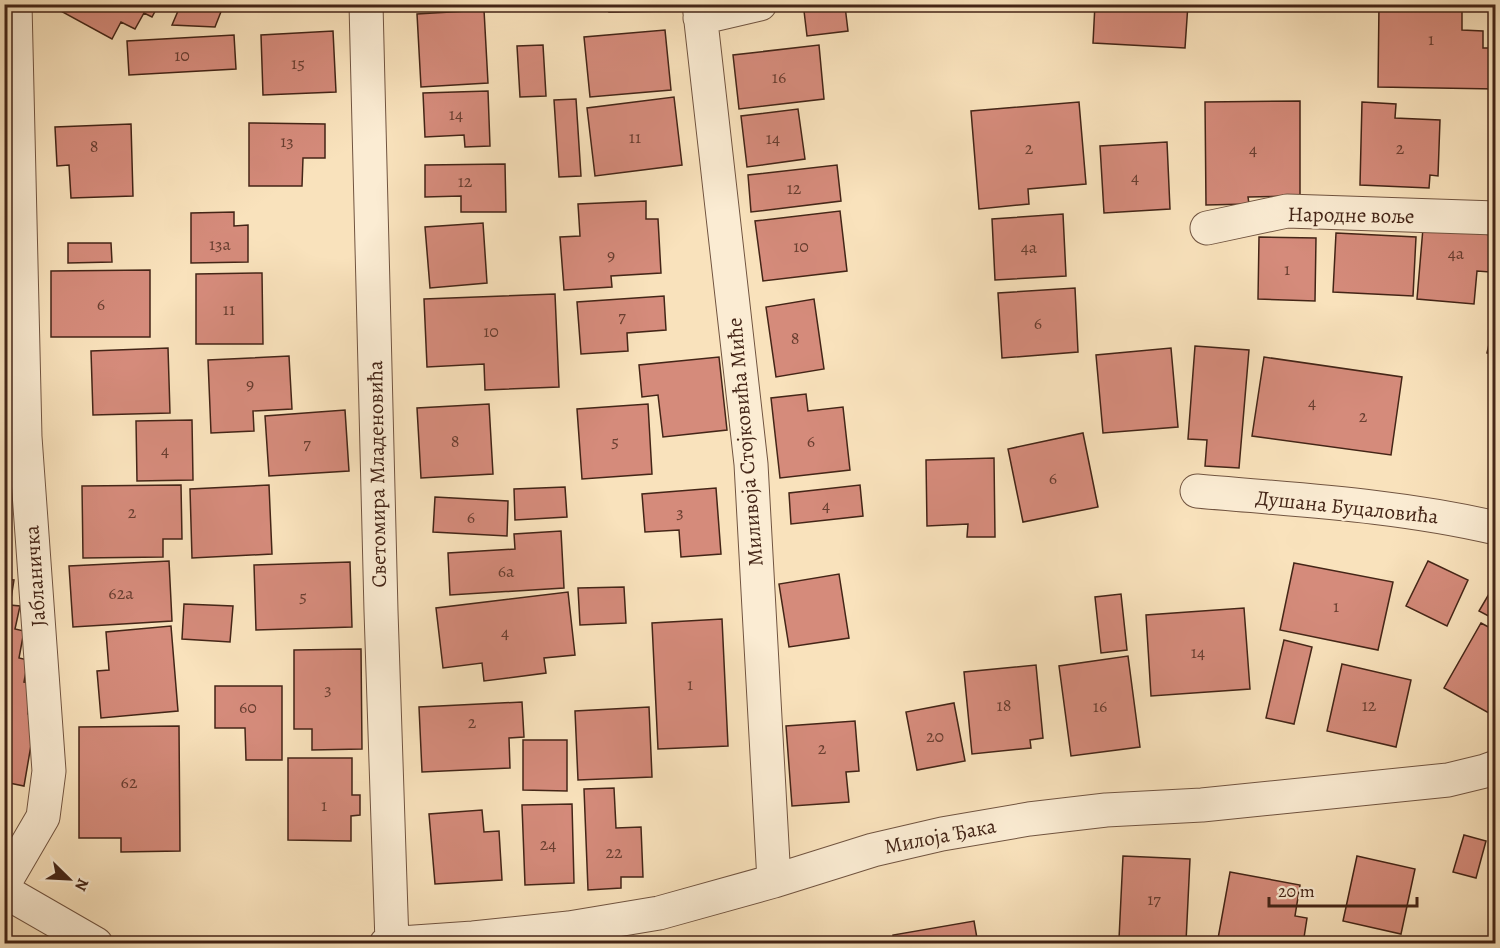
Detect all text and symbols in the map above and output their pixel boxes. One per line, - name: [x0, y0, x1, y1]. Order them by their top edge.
- house number: 1: [1428, 27, 1434, 51]
- house number: 10: [174, 43, 190, 67]
- house number: 15: [291, 51, 305, 75]
- house number: 16: [772, 65, 786, 89]
- house number: 14: [449, 102, 463, 126]
- house number: 11: [629, 125, 641, 149]
- house number: 14: [766, 126, 780, 150]
- house number: 13: [280, 129, 294, 153]
- house number: 8: [90, 134, 98, 158]
- house number: 2: [1025, 136, 1034, 160]
- house number: 2: [1396, 136, 1405, 160]
- house number: 4: [1249, 137, 1257, 161]
- house number: 4: [1131, 165, 1139, 189]
- house number: 12: [458, 169, 473, 193]
- house number: 12: [787, 176, 802, 200]
- street label: Народне воље: [1287, 200, 1415, 230]
- house number: 13a: [209, 232, 232, 256]
- house number: 10: [793, 234, 809, 258]
- house number: 4a: [1021, 235, 1038, 259]
- house number: 4a: [1448, 241, 1465, 265]
- house number: 9: [607, 243, 615, 267]
- house number: 1: [1284, 257, 1290, 281]
- house number: 6: [97, 292, 105, 316]
- house number: 11: [223, 297, 235, 321]
- house number: 7: [618, 304, 626, 328]
- house number: 6: [1034, 311, 1042, 335]
- street label: Миливоја Стојковића Миће: [720, 316, 770, 568]
- house number: 10: [483, 319, 499, 343]
- house number: 8: [791, 326, 799, 350]
- street label: Светомира Младеновића: [361, 360, 393, 588]
- house number: 9: [246, 372, 254, 396]
- house number: 4: [1308, 390, 1316, 414]
- house number: 2: [1359, 404, 1368, 428]
- house number: 8: [451, 429, 459, 453]
- house number: 5: [611, 429, 619, 453]
- house number: 6: [807, 429, 815, 453]
- house number: 7: [303, 431, 311, 455]
- house number: 4: [161, 438, 169, 462]
- house number: 6: [1049, 466, 1057, 490]
- street label: Душана Буцаловића: [1254, 483, 1440, 531]
- house number: 4: [822, 493, 830, 517]
- house number: 2: [128, 500, 137, 524]
- house number: 3: [676, 500, 684, 524]
- house number: 6: [467, 505, 475, 529]
- street label: Јабланичка: [17, 524, 53, 628]
- house number: 6a: [498, 559, 515, 583]
- house number: 62a: [108, 581, 134, 605]
- house number: 5: [299, 584, 307, 608]
- house number: 1: [1333, 594, 1339, 618]
- house number: 4: [501, 620, 509, 644]
- house number: 14: [1191, 640, 1205, 664]
- house number: 1: [687, 672, 693, 696]
- house number: 3: [324, 677, 332, 701]
- house number: 18: [997, 693, 1011, 717]
- house number: 12: [1362, 693, 1377, 717]
- house number: 16: [1093, 694, 1107, 718]
- house number: 60: [239, 695, 257, 719]
- house number: 2: [468, 710, 477, 734]
- house number: 20: [926, 724, 944, 748]
- house number: 2: [818, 736, 827, 760]
- house number: 62: [121, 770, 138, 794]
- house number: 1: [321, 793, 327, 817]
- street label: Милоја Ђака: [882, 811, 999, 861]
- house number: 24: [540, 832, 556, 856]
- house number: 22: [605, 840, 623, 864]
- north arrow: [39, 849, 99, 909]
- scale bar: [1269, 870, 1418, 908]
- text: N: [69, 875, 94, 895]
- text: 20 m: [1278, 879, 1315, 903]
- house number: 17: [1147, 887, 1161, 911]

